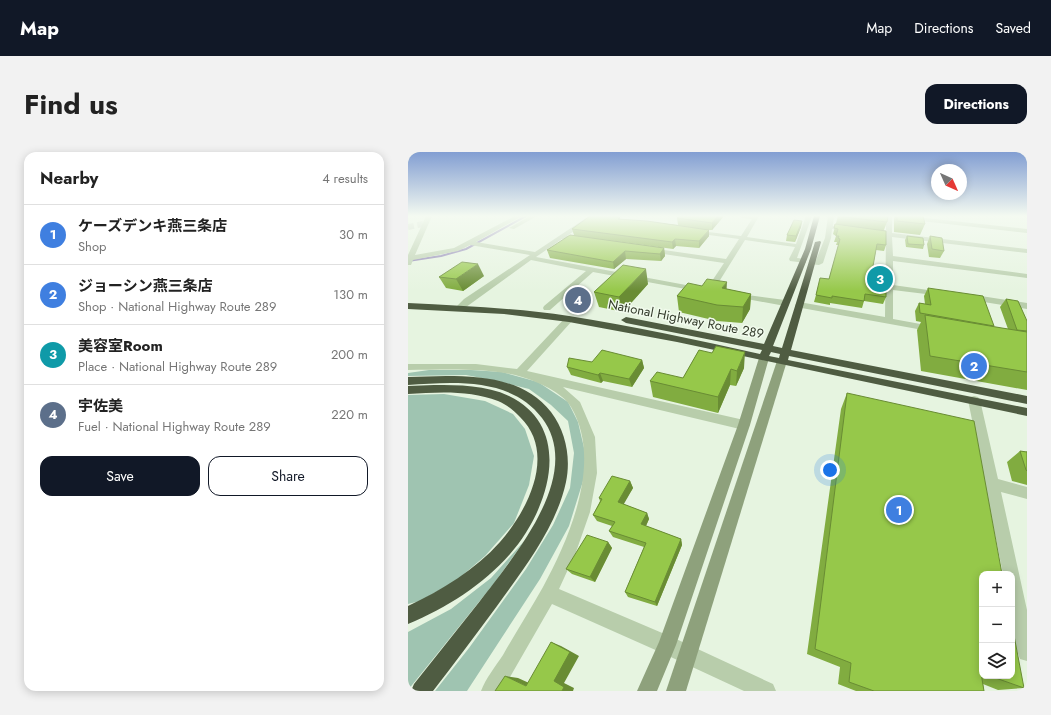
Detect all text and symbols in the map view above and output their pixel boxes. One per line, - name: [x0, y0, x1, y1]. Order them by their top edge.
- text: Map: [20, 15, 59, 42]
- text: Map: [866, 18, 892, 38]
- text: Directions: [914, 18, 974, 38]
- text: Saved: [996, 18, 1031, 38]
- text: Find us: [24, 84, 118, 125]
- button: Directions: [925, 84, 1027, 124]
- north arrow: [931, 164, 967, 200]
- text: Nearby: [40, 166, 98, 190]
- text: 4 results: [322, 169, 368, 188]
- text: ケーズデンキ燕三条店: [78, 215, 227, 237]
- text: 1: [50, 225, 56, 244]
- text: 30 m: [339, 225, 368, 244]
- text: Shop: [78, 237, 106, 256]
- pin: 3: [867, 264, 893, 294]
- text: ジョーシン燕三条店: [78, 275, 213, 297]
- text: 2: [49, 285, 57, 304]
- text: 130 m: [333, 285, 368, 304]
- pin: 4: [565, 285, 591, 315]
- street label: National Highway Route 289: [606, 295, 766, 343]
- text: Shop · National Highway Route 289: [78, 297, 276, 316]
- text: 美容室Room: [78, 335, 163, 357]
- text: 3: [49, 345, 57, 364]
- text: 200 m: [331, 345, 368, 364]
- pin: 2: [961, 351, 987, 381]
- text: Place · National Highway Route 289: [78, 357, 277, 376]
- text: 宇佐美: [78, 395, 123, 417]
- text: 4: [48, 405, 58, 424]
- text: 220 m: [331, 405, 368, 424]
- text: Fuel · National Highway Route 289: [78, 417, 271, 436]
- button: Save: [40, 456, 200, 496]
- button: Share: [208, 456, 368, 496]
- your location: [820, 460, 840, 480]
- pin: 1: [886, 495, 912, 525]
- map controls: [979, 571, 1015, 679]
- button: +: [979, 571, 1015, 607]
- button: −: [979, 607, 1015, 643]
- button: layers: [979, 643, 1015, 679]

